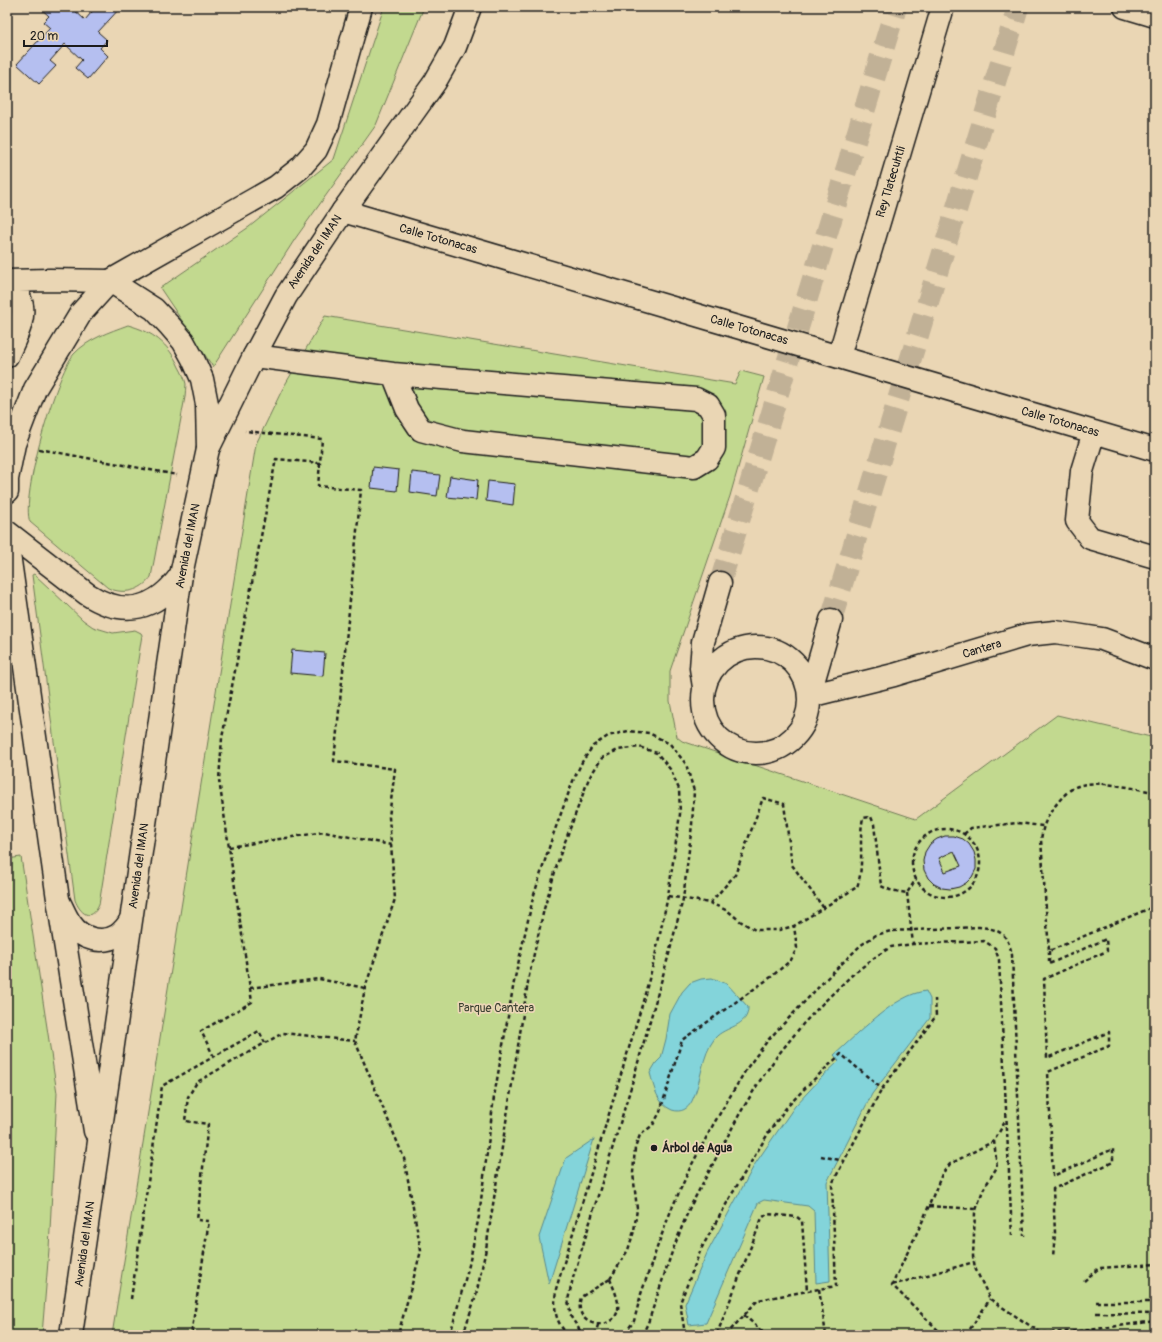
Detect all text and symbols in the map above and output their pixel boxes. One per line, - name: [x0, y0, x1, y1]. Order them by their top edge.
- scale bar: [24, 22, 107, 48]
- text: 20 m: [30, 29, 59, 44]
- street label: Rey Tlatecuhtli: [873, 145, 909, 219]
- street label: Avenida del IMAN: [285, 212, 345, 292]
- street label: Calle Totonacas: [397, 221, 479, 257]
- street label: Calle Totonacas: [708, 312, 790, 348]
- street label: Calle Totonacas: [1019, 404, 1101, 440]
- street label: Avenida del IMAN: [172, 502, 204, 590]
- street label: Cantera: [961, 636, 1004, 662]
- street label: Avenida del IMAN: [126, 822, 152, 910]
- park label: Parque Cantera: [458, 1001, 534, 1016]
- place label: Árbol de Agua: [662, 1140, 733, 1156]
- marker: Árbol de Agua: [649, 1143, 659, 1153]
- street label: Avenida del IMAN: [72, 1200, 98, 1288]

